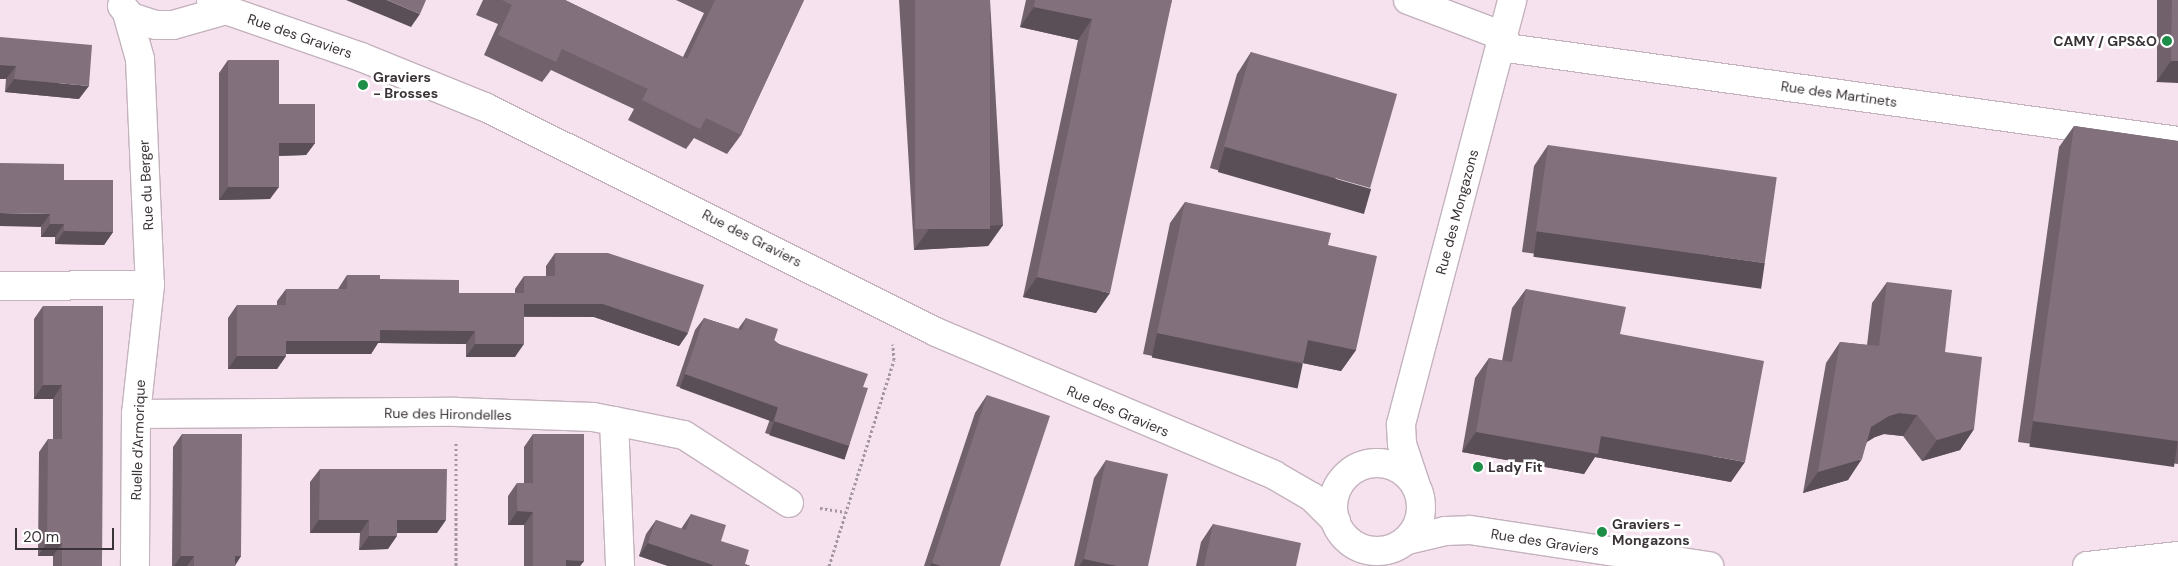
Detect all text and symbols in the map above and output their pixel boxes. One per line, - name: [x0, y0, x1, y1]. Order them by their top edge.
- street label: Rue des Graviers: [245, 10, 355, 62]
- place label: CAMY / GPS&O: [2053, 33, 2157, 49]
- marker: CAMY / GPS&O: [2161, 35, 2173, 47]
- place label: Graviers - Brosses: [373, 69, 438, 102]
- street label: Rue des Martinets: [1780, 78, 1898, 110]
- marker: Graviers - Brosses: [357, 79, 369, 91]
- street label: Rue du Berger: [135, 139, 157, 231]
- street label: Rue des Mongazons: [1432, 148, 1482, 276]
- street label: Rue des Graviers: [699, 206, 805, 270]
- street label: Ruelle d'Armorique: [127, 379, 149, 501]
- street label: Rue des Graviers: [1064, 382, 1172, 440]
- street label: Rue des Hirondelles: [384, 404, 512, 424]
- place label: Lady Fit: [1488, 459, 1543, 475]
- marker: Lady Fit: [1472, 461, 1484, 473]
- place label: Graviers - Mongazons: [1612, 516, 1690, 548]
- scale bar: [18, 518, 116, 550]
- street label: Rue des Graviers: [1490, 525, 1600, 559]
- marker: Graviers - Mongazons: [1596, 526, 1608, 538]
- text: 20 m: [23, 527, 59, 547]

